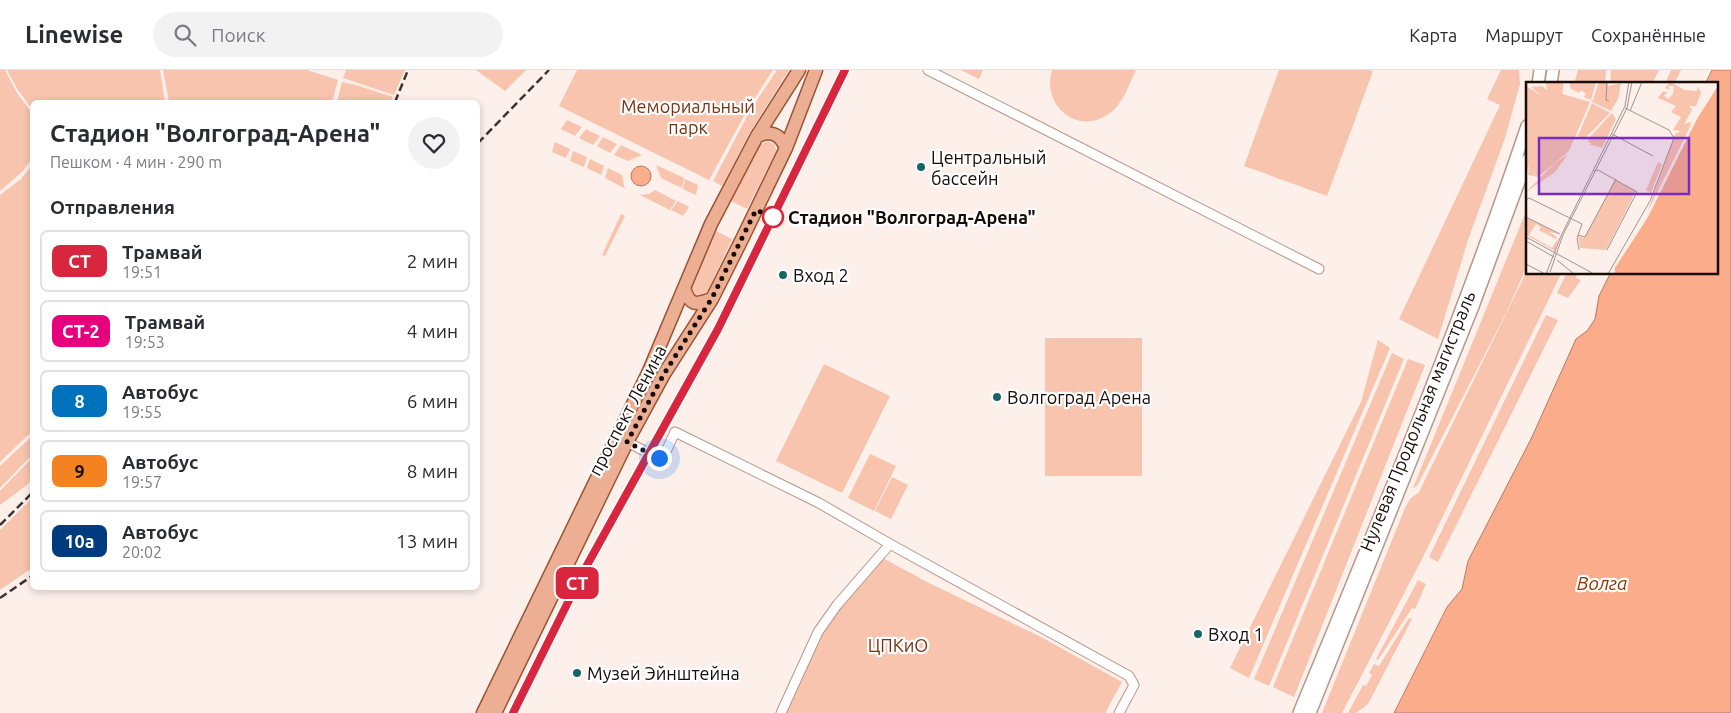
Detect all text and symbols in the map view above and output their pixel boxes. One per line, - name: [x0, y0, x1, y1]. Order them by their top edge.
- search box: [153, 12, 503, 57]
- text: Linewise: [25, 21, 123, 48]
- icon: search: [171, 21, 199, 49]
- text: Поиск: [211, 24, 265, 46]
- text: Карта: [1409, 25, 1457, 45]
- text: Маршрут: [1485, 25, 1563, 45]
- text: Сохранённые: [1591, 25, 1706, 45]
- inset map: [1526, 82, 1718, 275]
- park label: Мемориальный парк: [621, 96, 755, 137]
- button: heart: [408, 117, 460, 169]
- text: Стадион "Волгоград-Арена": [50, 120, 380, 147]
- place label: Центральный бассейн: [931, 147, 1046, 188]
- text: Пешком · 4 мин · 290 m: [50, 153, 222, 171]
- marker: Центральный бассейн: [915, 161, 927, 173]
- text: Отправления: [50, 196, 175, 218]
- marker: Стадион "Волгоград-Арена": [762, 206, 784, 228]
- place label: Стадион "Волгоград-Арена": [788, 207, 1036, 227]
- text: Трамвай: [122, 241, 202, 263]
- text: 2 мин: [407, 250, 458, 272]
- text: СТ: [68, 251, 91, 271]
- text: 19:51: [122, 263, 162, 281]
- place label: Вход 2: [793, 265, 849, 285]
- marker: Вход 2: [777, 269, 789, 281]
- street label: Нулевая Продольная магистраль: [1355, 288, 1479, 554]
- text: Трамвай: [125, 311, 205, 333]
- text: 4 мин: [407, 320, 458, 342]
- text: СТ-2: [62, 321, 100, 341]
- text: 19:53: [125, 333, 165, 351]
- street label: проспект Ленина: [584, 341, 670, 479]
- text: Автобус: [122, 381, 198, 403]
- place label: Волгоград Арена: [1007, 387, 1151, 407]
- text: 6 мин: [407, 390, 458, 412]
- text: 8: [74, 391, 85, 411]
- marker: Волгоград Арена: [991, 391, 1003, 403]
- text: 19:55: [122, 403, 162, 421]
- your location: [647, 446, 672, 471]
- text: Автобус: [122, 451, 198, 473]
- text: 8 мин: [407, 460, 458, 482]
- text: 9: [74, 461, 85, 481]
- text: 19:57: [122, 473, 162, 491]
- text: Автобус: [122, 521, 198, 543]
- text: 13 мин: [396, 530, 458, 552]
- text: 10а: [64, 531, 95, 551]
- text: 20:02: [122, 543, 162, 561]
- line badge: СТ: [554, 567, 600, 599]
- water label: Волга: [1577, 572, 1627, 594]
- text: СТ: [566, 573, 588, 593]
- place label: Вход 1: [1208, 624, 1264, 644]
- marker: Вход 1: [1192, 628, 1204, 640]
- park label: ЦПКиО: [868, 635, 928, 655]
- place label: Музей Эйнштейна: [587, 663, 740, 683]
- marker: Музей Эйнштейна: [571, 667, 583, 679]

